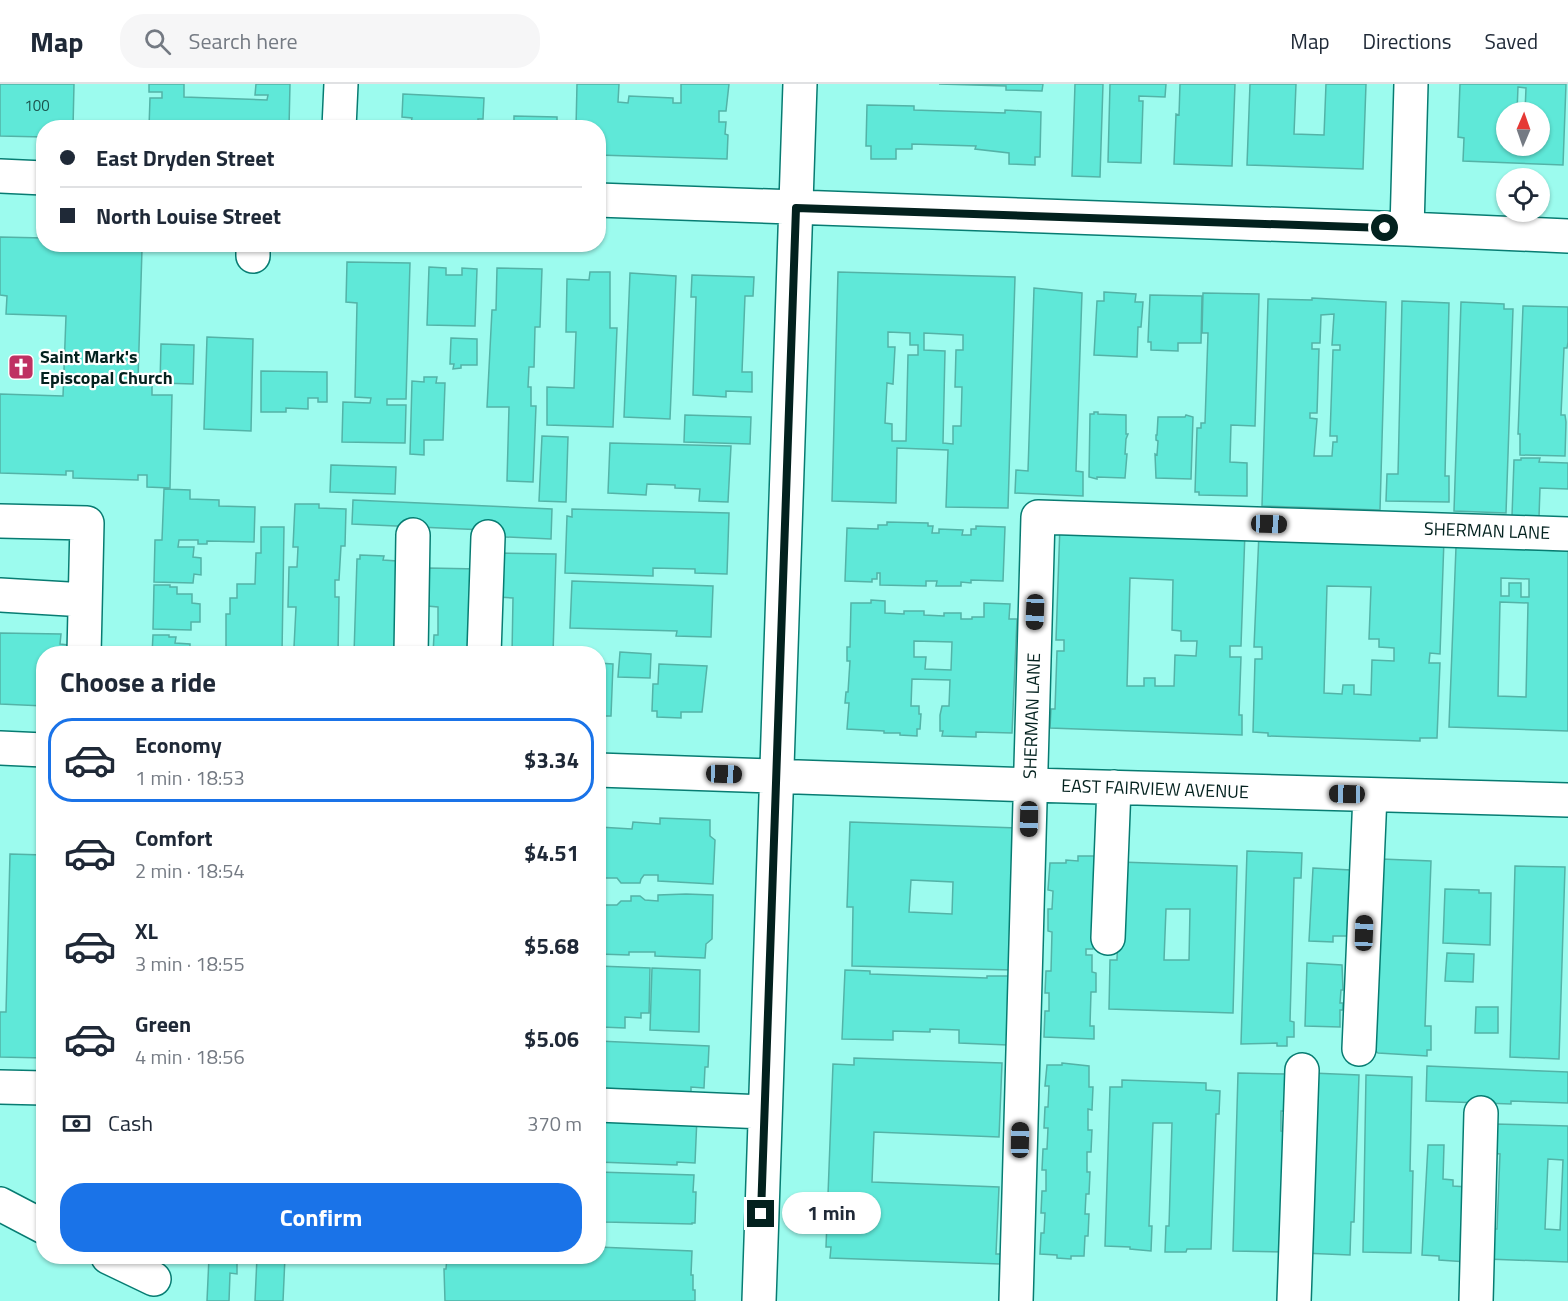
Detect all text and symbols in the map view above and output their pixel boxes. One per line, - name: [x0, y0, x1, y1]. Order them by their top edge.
- search box: [120, 14, 540, 68]
- text: Map: [30, 20, 84, 63]
- text: Search here: [189, 24, 298, 58]
- icon: search: [141, 25, 174, 58]
- text: Map: [1290, 25, 1330, 57]
- text: Directions: [1363, 25, 1452, 57]
- text: Saved: [1485, 25, 1538, 57]
- house number: 100: [24, 94, 50, 117]
- north arrow: [1496, 102, 1550, 156]
- map controls: [1496, 102, 1550, 222]
- text: East Dryden Street: [96, 141, 275, 175]
- button: locate: [1496, 168, 1550, 222]
- text: North Louise Street: [96, 199, 281, 233]
- route start: [1371, 214, 1398, 241]
- place label: Saint Mark's Episcopal Church: [40, 343, 173, 391]
- church icon: Saint Mark's Episcopal Church: [6, 352, 36, 382]
- car: [1251, 514, 1287, 534]
- street label: SHERMAN LANE: [1423, 515, 1551, 546]
- car: [1025, 594, 1045, 630]
- street label: SHERMAN LANE: [1016, 652, 1047, 780]
- text: Choose a ride: [60, 661, 216, 702]
- text: Economy: [135, 728, 222, 762]
- icon: car: [63, 733, 117, 787]
- text: $3.34: [524, 743, 579, 777]
- text: 1 min · 18:53: [135, 762, 245, 793]
- car: [706, 764, 742, 784]
- street label: EAST FAIRVIEW AVENUE: [1061, 772, 1249, 805]
- car: [1329, 785, 1365, 803]
- car: [1020, 801, 1038, 837]
- text: Comfort: [135, 821, 213, 855]
- icon: car: [63, 826, 117, 880]
- text: $4.51: [524, 836, 579, 870]
- text: 2 min · 18:54: [135, 855, 245, 886]
- text: XL: [135, 914, 158, 948]
- car: [1354, 915, 1374, 951]
- icon: car: [63, 919, 117, 973]
- text: $5.68: [524, 929, 579, 963]
- text: 3 min · 18:55: [135, 948, 245, 979]
- text: Green: [135, 1007, 191, 1041]
- icon: car: [63, 1012, 117, 1066]
- text: $5.06: [524, 1022, 579, 1056]
- text: 4 min · 18:56: [135, 1041, 245, 1072]
- text: Cash: [108, 1106, 153, 1140]
- icon: cash: [60, 1107, 93, 1140]
- text: 370 m: [527, 1108, 582, 1139]
- car: [1011, 1122, 1029, 1158]
- button: Confirm: [60, 1183, 582, 1252]
- callout: 1 min: [782, 1193, 881, 1235]
- text: 1 min: [807, 1197, 856, 1228]
- route end: [747, 1200, 774, 1227]

